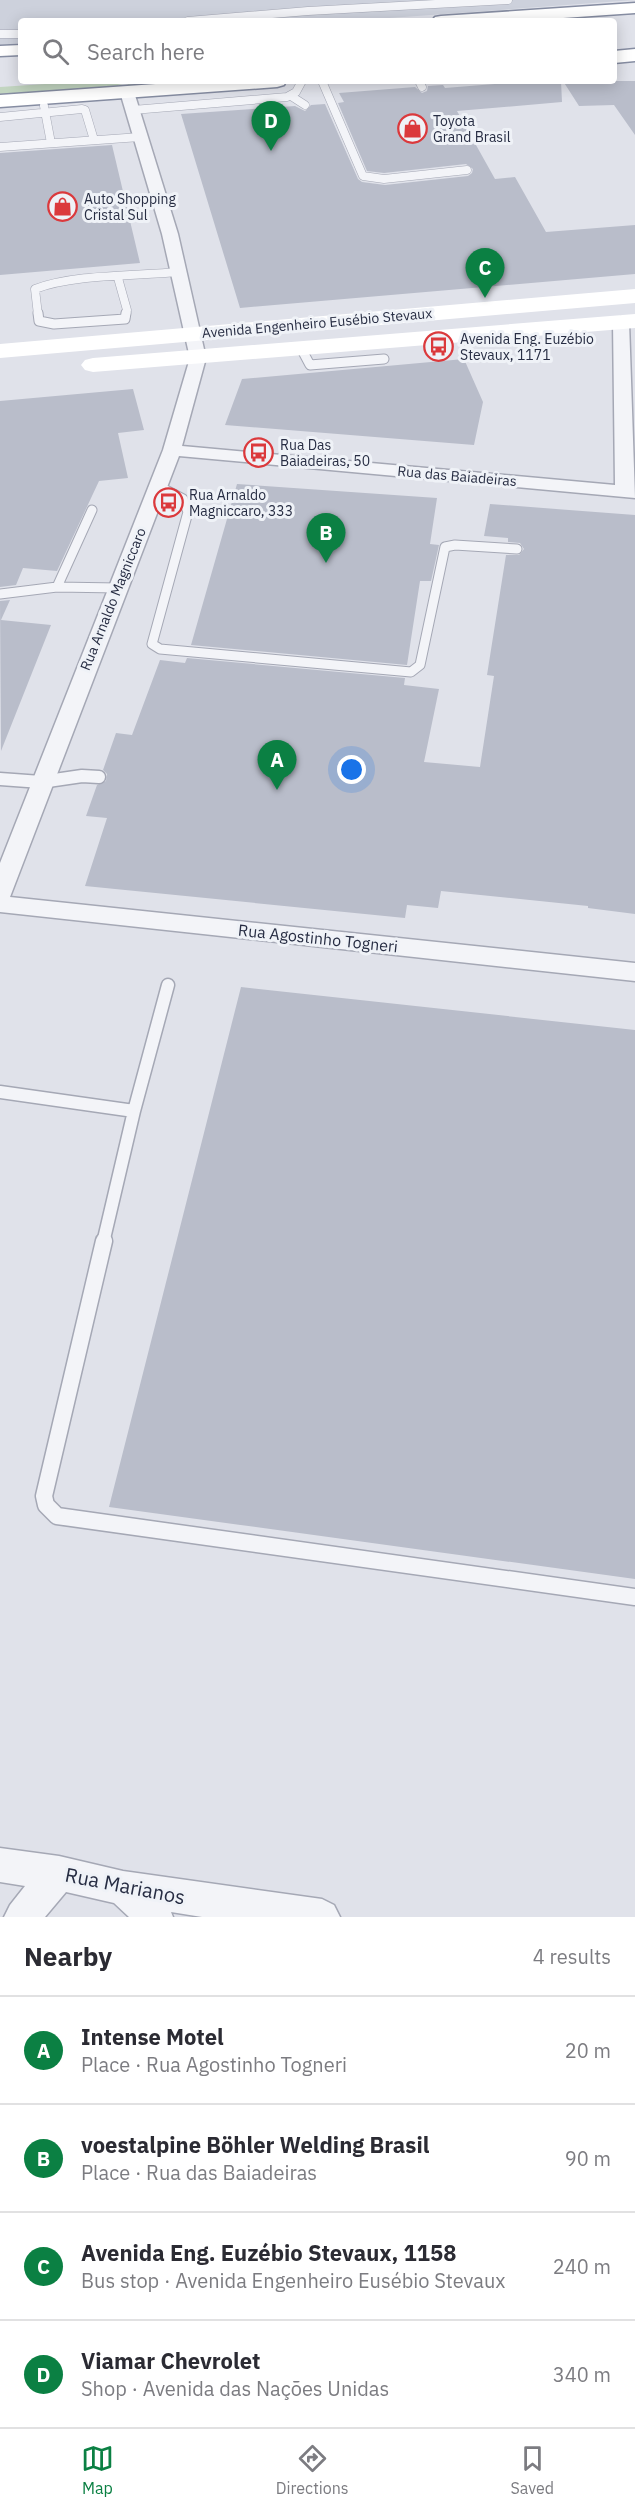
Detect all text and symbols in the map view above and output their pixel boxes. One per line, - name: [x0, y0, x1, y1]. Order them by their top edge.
- search box: [18, 18, 617, 84]
- icon: search: [39, 35, 72, 68]
- text: Search here: [87, 37, 205, 66]
- pin: D: [252, 102, 290, 151]
- place label: Toyota Grand Brasil: [433, 112, 511, 146]
- shop icon: Toyota Grand Brasil: [396, 113, 428, 145]
- place label: Auto Shopping Cristal Sul: [84, 190, 177, 224]
- shop icon: Auto Shopping Cristal Sul: [47, 191, 79, 223]
- pin: C: [466, 248, 504, 298]
- street label: Avenida Engenheiro Eusébio Stevaux: [201, 304, 433, 342]
- place label: Avenida Eng. Euzébio Stevaux, 1171: [460, 330, 594, 364]
- bus stop icon: Avenida Eng. Euzébio Stevaux, 1171: [423, 331, 455, 363]
- place label: Rua Das Baiadeiras, 50: [280, 436, 370, 470]
- bus stop icon: Rua Das Baiadeiras, 50: [243, 437, 275, 469]
- street label: Rua das Baiadeiras: [397, 462, 518, 490]
- place label: Rua Arnaldo Magniccaro, 333: [189, 486, 293, 520]
- bus stop icon: Rua Arnaldo Magniccaro, 333: [152, 487, 184, 519]
- pin: B: [306, 514, 346, 563]
- street label: Rua Arnaldo Magniccaro: [76, 525, 150, 673]
- pin: A: [258, 740, 296, 790]
- your location: [337, 755, 366, 784]
- street label: Rua Agostinho Togneri: [237, 920, 399, 956]
- street label: Rua Marianos: [63, 1861, 187, 1910]
- text: Nearby: [24, 1939, 112, 1973]
- text: 4 results: [533, 1943, 611, 1970]
- text: Intense Motel: [81, 2022, 224, 2051]
- text: A: [37, 2037, 50, 2064]
- text: 20 m: [565, 2037, 611, 2064]
- text: Place · Rua Agostinho Togneri: [81, 2051, 347, 2078]
- text: voestalpine Böhler Welding Brasil: [81, 2130, 429, 2159]
- text: B: [37, 2145, 50, 2172]
- text: 90 m: [565, 2145, 611, 2172]
- text: Place · Rua das Baiadeiras: [81, 2159, 317, 2186]
- text: Avenida Eng. Euzébio Stevaux, 1158: [81, 2238, 456, 2267]
- text: C: [37, 2253, 50, 2280]
- text: 240 m: [553, 2253, 611, 2280]
- text: Bus stop · Avenida Engenheiro Eusébio Stevaux: [81, 2267, 505, 2294]
- text: Viamar Chevrolet: [81, 2346, 260, 2375]
- text: D: [37, 2361, 50, 2388]
- text: 340 m: [553, 2361, 611, 2388]
- text: Shop · Avenida das Nações Unidas: [81, 2375, 389, 2402]
- tab: Map: [81, 2442, 114, 2498]
- tab: Directions: [276, 2442, 349, 2498]
- tab: Saved: [511, 2442, 554, 2498]

